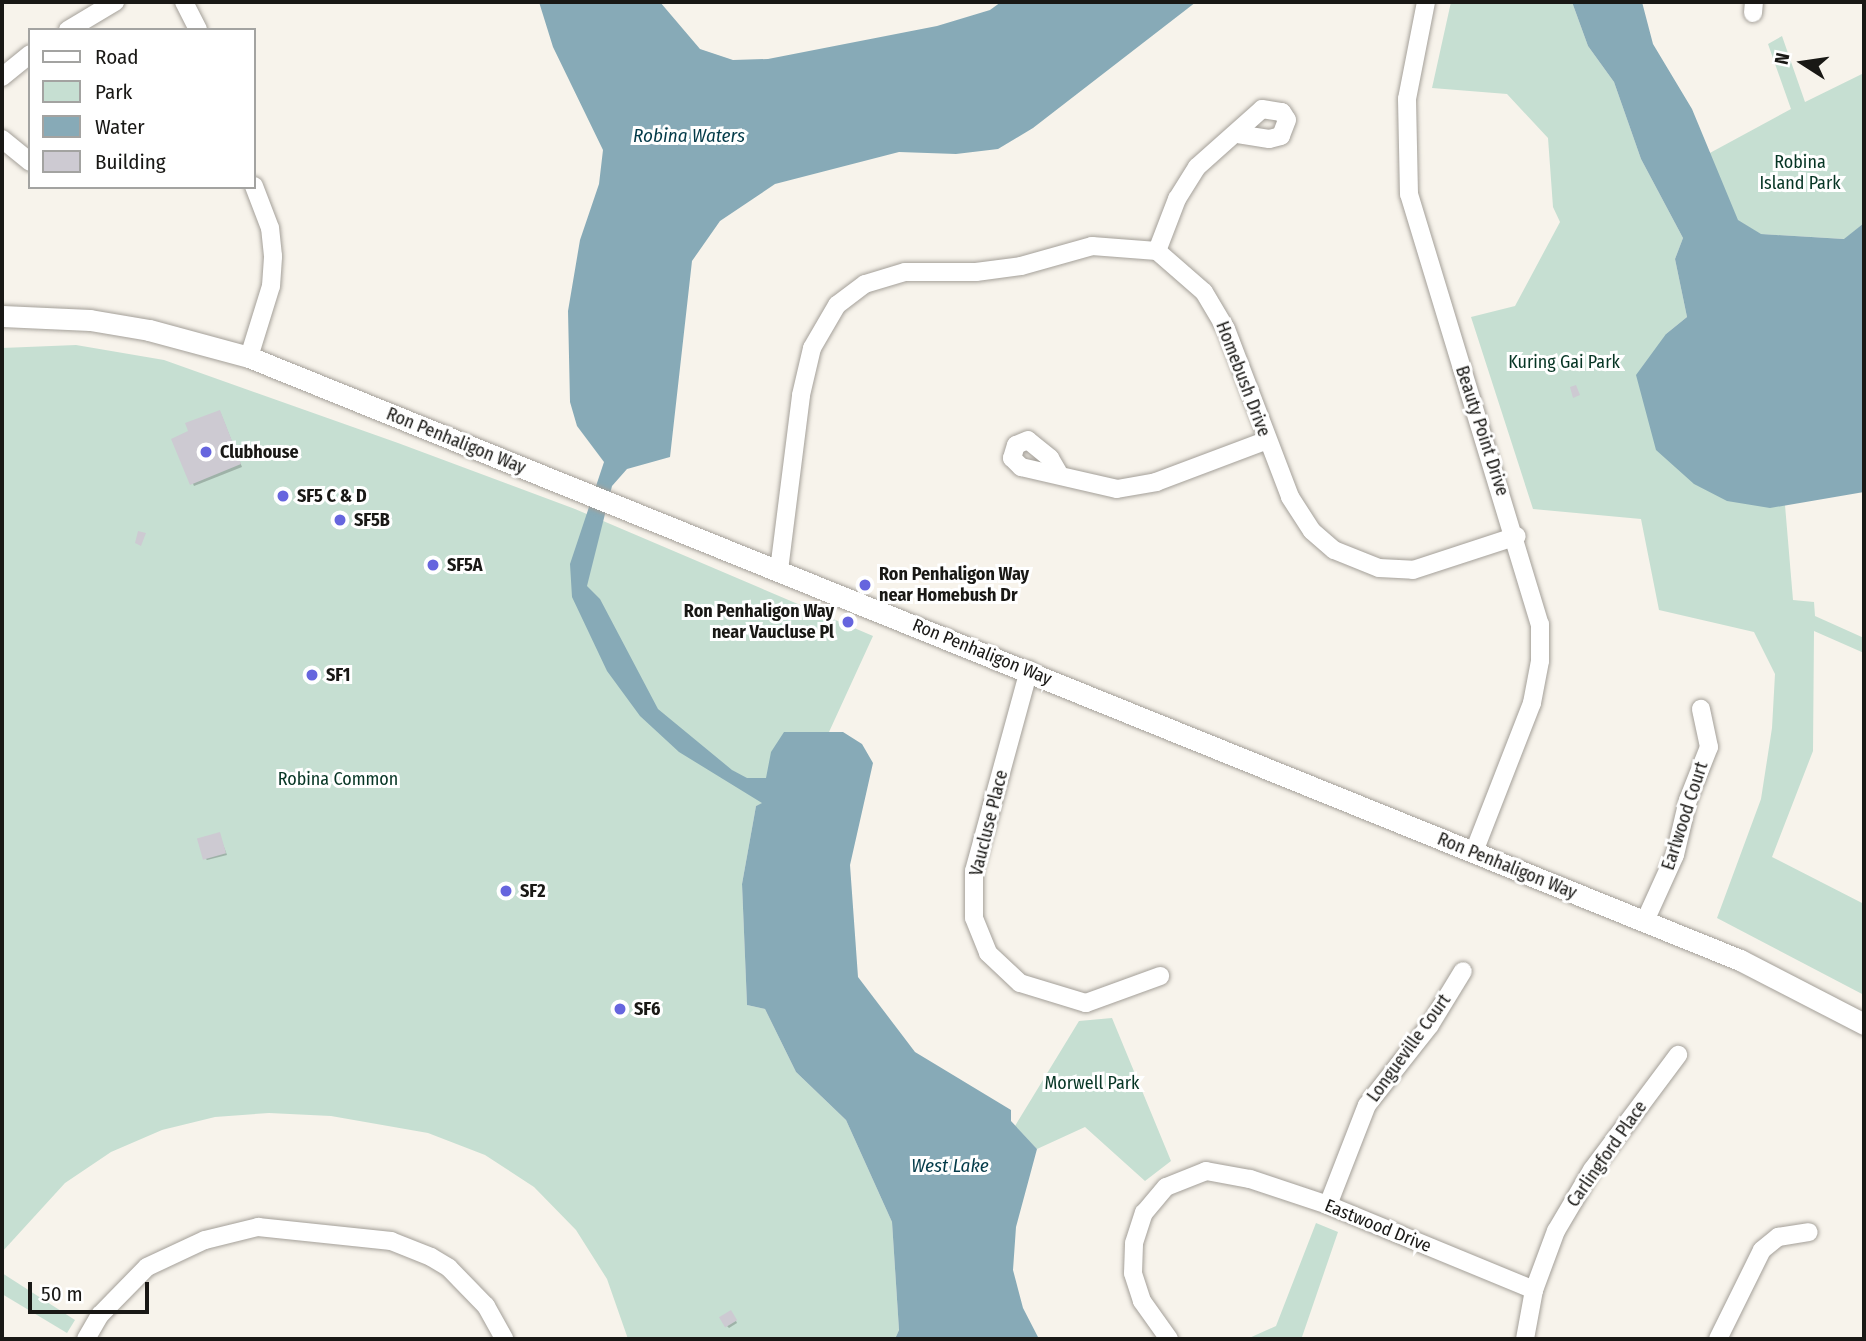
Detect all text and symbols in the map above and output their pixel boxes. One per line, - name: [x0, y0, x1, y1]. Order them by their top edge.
- legend: [28, 28, 256, 189]
- north arrow: [1768, 28, 1838, 98]
- text: Road: [95, 44, 139, 70]
- text: N: [1770, 51, 1794, 66]
- text: Park: [95, 79, 132, 105]
- text: Water: [95, 114, 145, 140]
- water label: Robina Waters: [633, 125, 745, 147]
- text: Building: [95, 149, 166, 175]
- park label: Robina Island Park: [1759, 152, 1841, 194]
- street label: Homebush Drive: [1211, 318, 1275, 440]
- park label: Kuring Gai Park: [1508, 351, 1620, 373]
- street label: Beauty Point Drive: [1451, 363, 1513, 499]
- street label: Ron Penhaligon Way: [383, 403, 529, 479]
- place label: Clubhouse: [220, 441, 299, 463]
- marker: Clubhouse: [198, 444, 214, 460]
- place label: SF5 C & D: [297, 485, 367, 507]
- marker: SF5 C & D: [275, 488, 291, 504]
- place label: SF5B: [354, 509, 390, 531]
- marker: SF5B: [332, 512, 348, 528]
- place label: SF5A: [447, 554, 483, 576]
- marker: SF5A: [425, 557, 441, 573]
- place label: Ron Penhaligon Way near Homebush Dr: [879, 564, 1029, 606]
- marker: Ron Penhaligon Way near Homebush Dr: [857, 577, 873, 593]
- place label: Ron Penhaligon Way near Vaucluse Pl: [684, 601, 834, 644]
- marker: Ron Penhaligon Way near Vaucluse Pl: [840, 614, 856, 630]
- street label: Ron Penhaligon Way: [909, 614, 1055, 690]
- place label: SF1: [326, 664, 350, 686]
- marker: SF1: [304, 667, 320, 683]
- street label: Earlwood Court: [1657, 759, 1713, 873]
- park label: Robina Common: [278, 768, 398, 790]
- street label: Vaucluse Place: [965, 768, 1013, 878]
- street label: Ron Penhaligon Way: [1434, 828, 1580, 904]
- place label: SF2: [520, 880, 546, 902]
- marker: SF2: [498, 883, 514, 899]
- street label: Longueville Court: [1363, 990, 1455, 1106]
- place label: SF6: [634, 998, 660, 1020]
- marker: SF6: [612, 1001, 628, 1017]
- park label: Morwell Park: [1045, 1072, 1139, 1094]
- street label: Carlingford Place: [1562, 1097, 1652, 1211]
- water label: West Lake: [911, 1155, 989, 1177]
- street label: Eastwood Drive: [1321, 1195, 1435, 1257]
- scale bar: [32, 1268, 152, 1312]
- text: 50 m: [41, 1281, 83, 1307]

